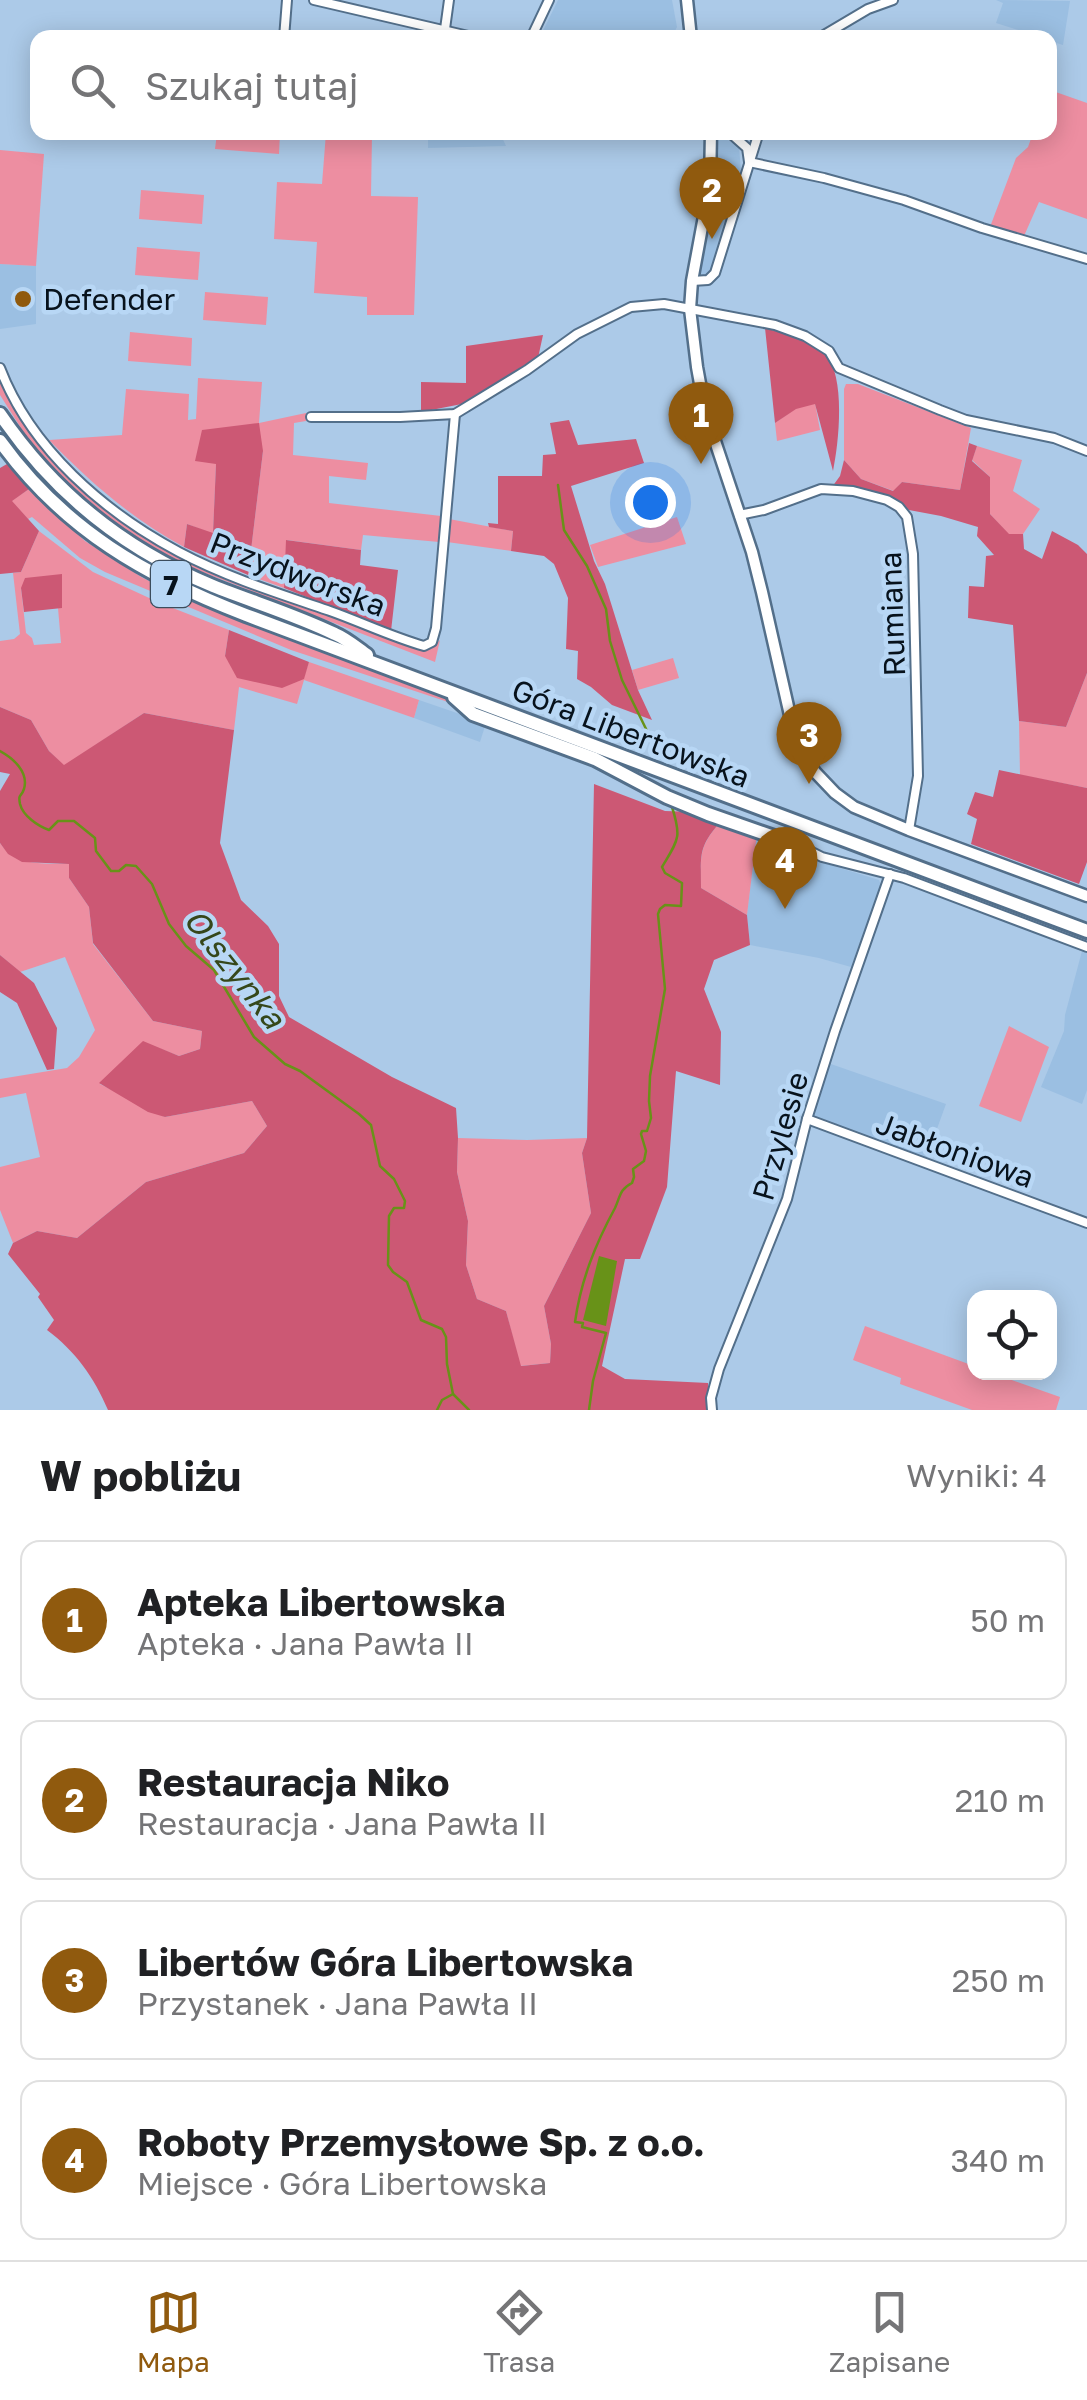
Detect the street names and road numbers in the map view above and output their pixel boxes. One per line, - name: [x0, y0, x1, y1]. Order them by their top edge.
- street label: Przydworska: [205, 524, 391, 624]
- street label: Rumiana: [872, 551, 912, 677]
- road number: 7: [151, 561, 191, 607]
- street label: Góra Libertowska: [507, 671, 755, 795]
- street label: Przylesie: [744, 1068, 816, 1204]
- street label: Jabłoniowa: [871, 1105, 1039, 1195]

